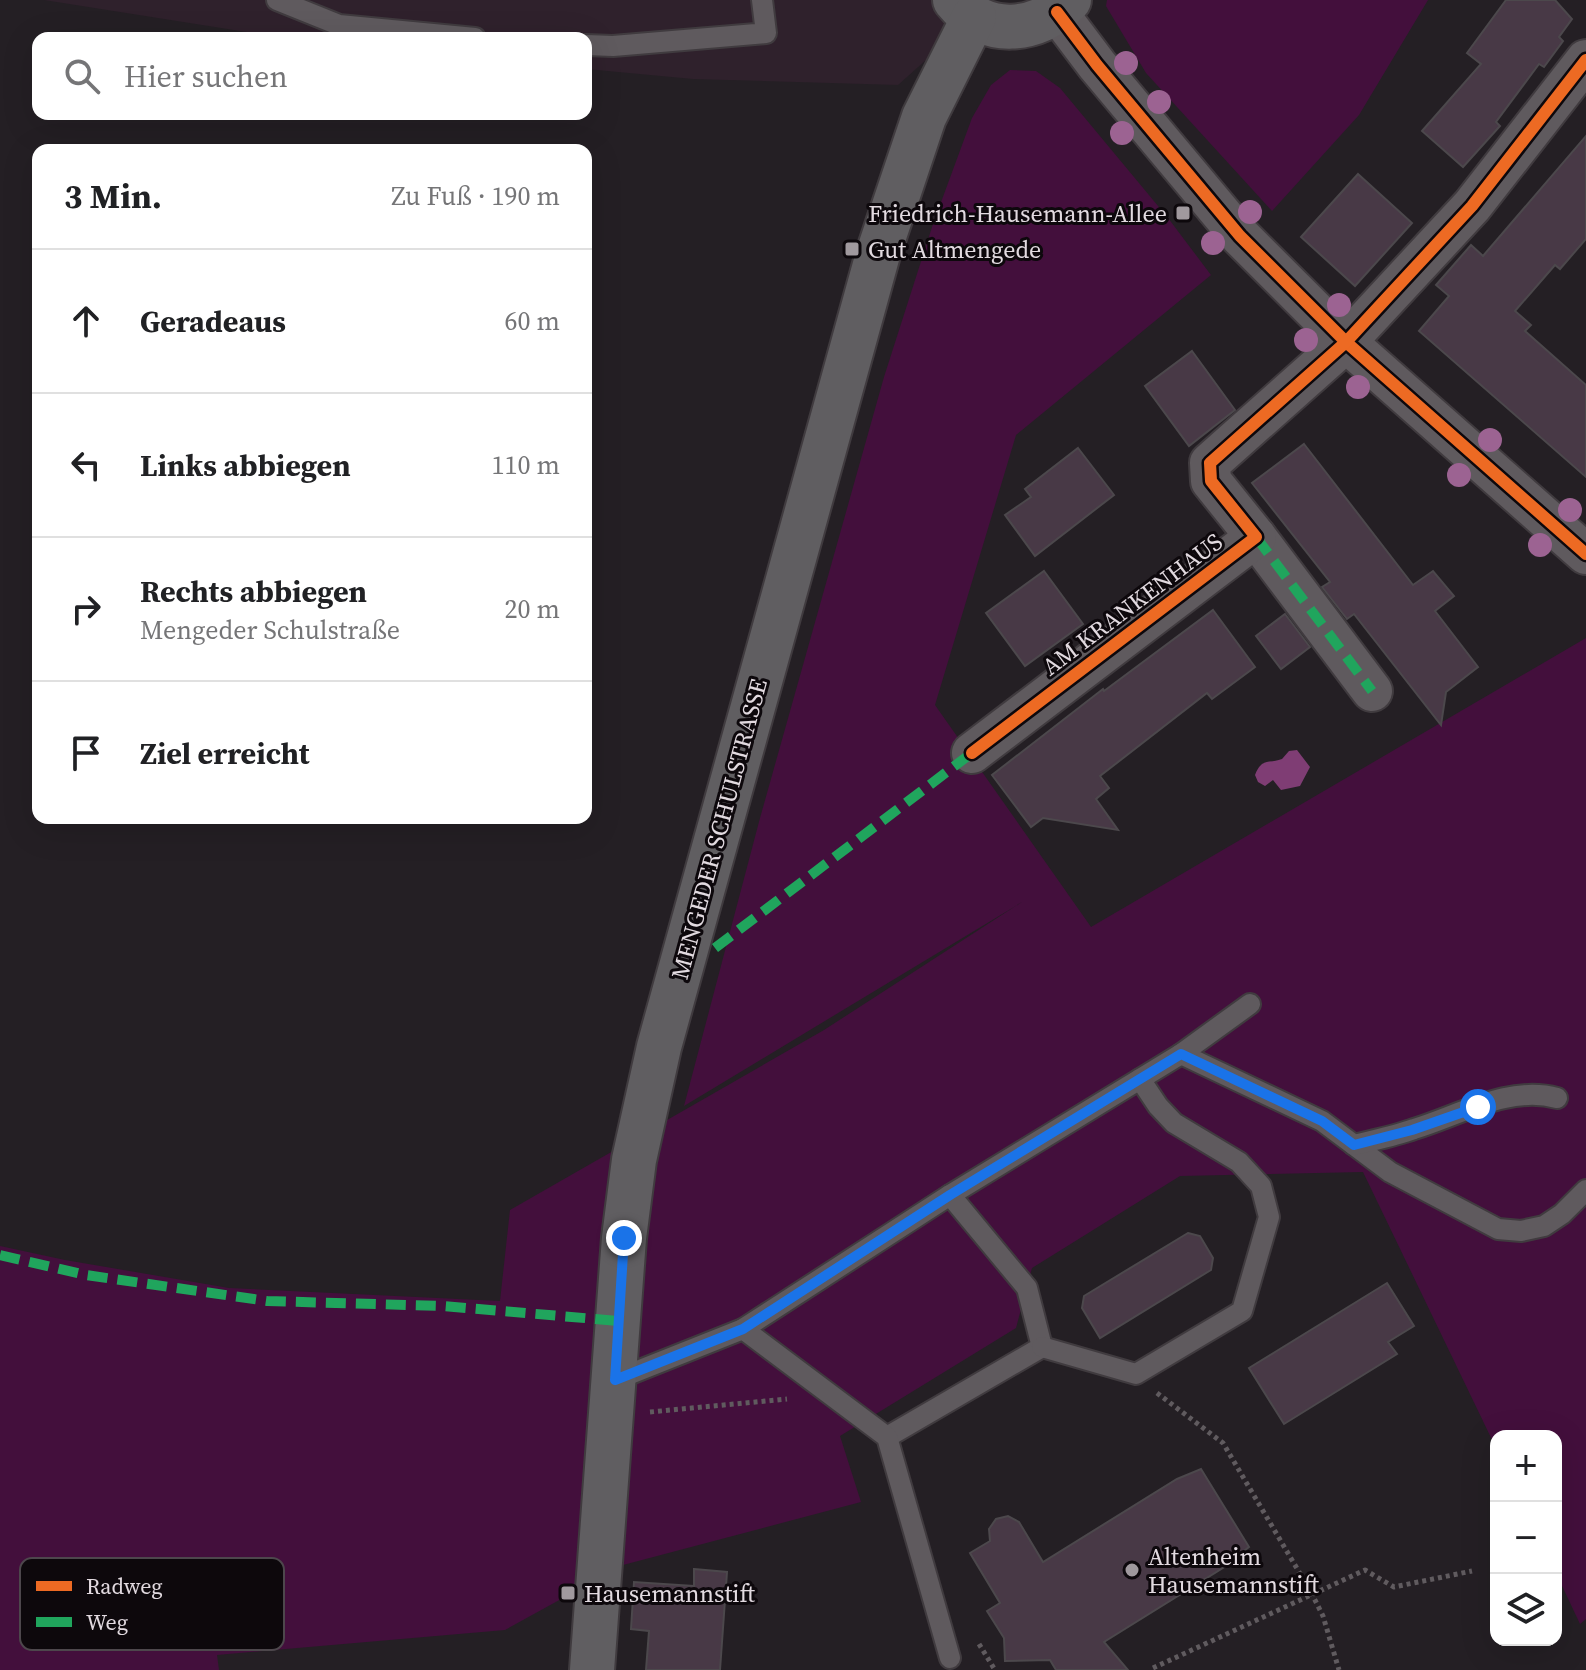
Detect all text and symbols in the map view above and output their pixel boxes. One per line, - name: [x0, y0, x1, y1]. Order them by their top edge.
- search box: [32, 32, 592, 120]
- icon: search: [60, 54, 104, 98]
- text: Hier suchen: [124, 56, 288, 97]
- text: 3 Min.: [64, 173, 162, 219]
- text: Zu Fuß · 190 m: [391, 178, 560, 214]
- place label: Friedrich-Hausemann-Allee: [868, 197, 1167, 230]
- marker: Friedrich-Hausemann-Allee: [1174, 204, 1192, 222]
- place label: Gut Altmengede: [868, 233, 1041, 266]
- marker: Gut Altmengede: [843, 240, 861, 258]
- icon: ahead: [64, 299, 108, 343]
- text: Geradeaus: [140, 301, 286, 342]
- text: 60 m: [505, 303, 560, 339]
- icon: left: [64, 443, 108, 487]
- text: Links abbiegen: [140, 445, 351, 486]
- text: 110 m: [492, 447, 560, 483]
- street label: AM KRANKENHAUS: [1035, 525, 1229, 683]
- text: Rechts abbiegen: [140, 571, 367, 612]
- icon: right: [64, 587, 108, 631]
- text: 20 m: [505, 591, 560, 627]
- text: Mengeder Schulstraße: [140, 612, 400, 648]
- street label: MENGEDER SCHULSTRASSE: [663, 675, 775, 983]
- icon: arrive: [64, 731, 108, 775]
- text: Ziel erreicht: [140, 733, 309, 774]
- route start: [1460, 1089, 1496, 1125]
- route end: [606, 1220, 642, 1256]
- map controls: [1490, 1430, 1562, 1646]
- button: +: [1490, 1430, 1562, 1502]
- button: −: [1490, 1502, 1562, 1574]
- place label: Altenheim Hausemannstift: [1148, 1540, 1319, 1601]
- legend: [20, 1558, 284, 1650]
- marker: Altenheim Hausemannstift: [1123, 1561, 1141, 1579]
- text: Radweg: [86, 1571, 163, 1601]
- button: layers: [1490, 1574, 1562, 1646]
- place label: Hausemannstift: [584, 1577, 755, 1610]
- marker: Hausemannstift: [559, 1584, 577, 1602]
- text: Weg: [86, 1607, 128, 1637]

